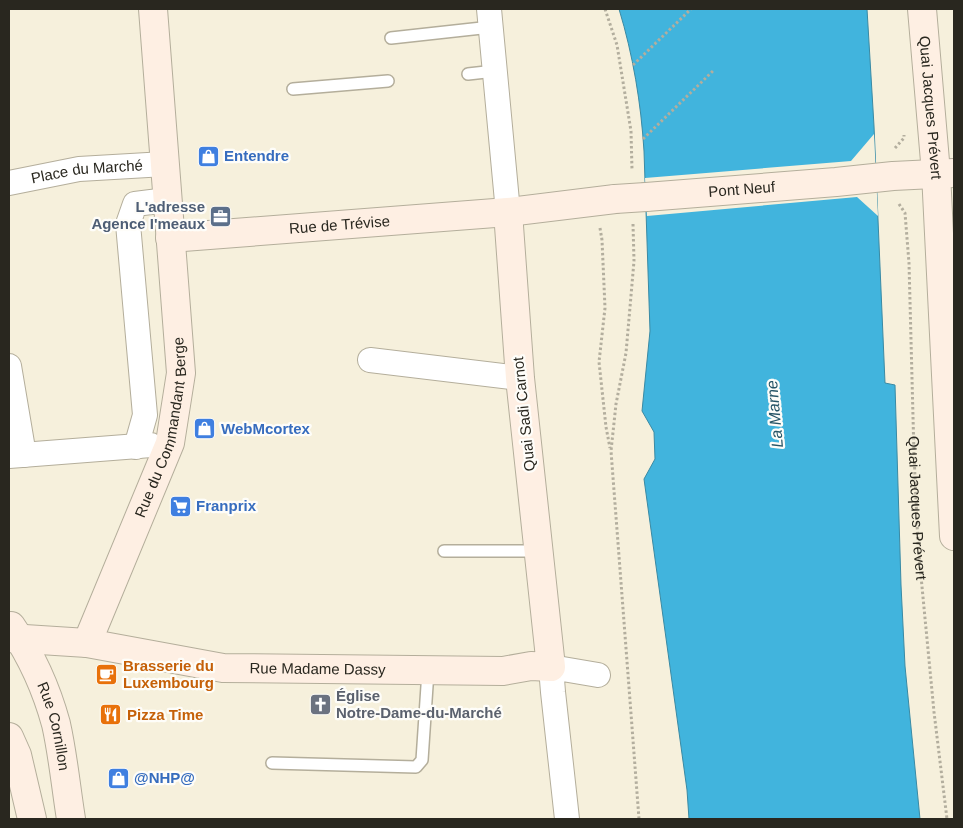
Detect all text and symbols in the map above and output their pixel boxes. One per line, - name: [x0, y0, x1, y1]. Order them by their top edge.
- street label: Quai Jacques Prévert: [916, 35, 945, 181]
- shop icon: Entendre: [196, 144, 220, 168]
- place label: Entendre: [224, 147, 289, 164]
- street label: Place du Marché: [29, 156, 143, 186]
- street label: Pont Neuf: [708, 178, 776, 200]
- place label: L'adresse Agence I'meaux: [91, 198, 206, 232]
- office icon: L'adresse Agence I'meaux: [209, 204, 233, 228]
- street label: Rue de Trévise: [288, 212, 390, 237]
- street label: Rue du Commandant Berge: [131, 336, 189, 520]
- street label: Quai Sadi Carnot: [509, 355, 538, 472]
- water label: La Marne: [763, 379, 786, 448]
- shop icon: WebMcortex: [193, 417, 217, 441]
- place label: WebMcortex: [221, 420, 311, 437]
- street label: Quai Jacques Prévert: [906, 436, 930, 581]
- supermarket icon: Franprix: [168, 494, 192, 518]
- place label: Franprix: [196, 497, 257, 514]
- place label: Brasserie du Luxembourg: [123, 657, 214, 691]
- street label: Rue Madame Dassy: [250, 659, 386, 678]
- cafe icon: Brasserie du Luxembourg: [95, 663, 119, 687]
- street label: Rue Cornillon: [34, 679, 73, 772]
- place label: Église Notre-Dame-du-Marché: [336, 687, 502, 721]
- church icon: Église Notre-Dame-du-Marché: [308, 693, 332, 717]
- restaurant icon: Pizza Time: [99, 703, 123, 727]
- place label: Pizza Time: [127, 706, 203, 723]
- shop icon: @NHP@: [106, 766, 130, 790]
- place label: @NHP@: [134, 769, 195, 786]

